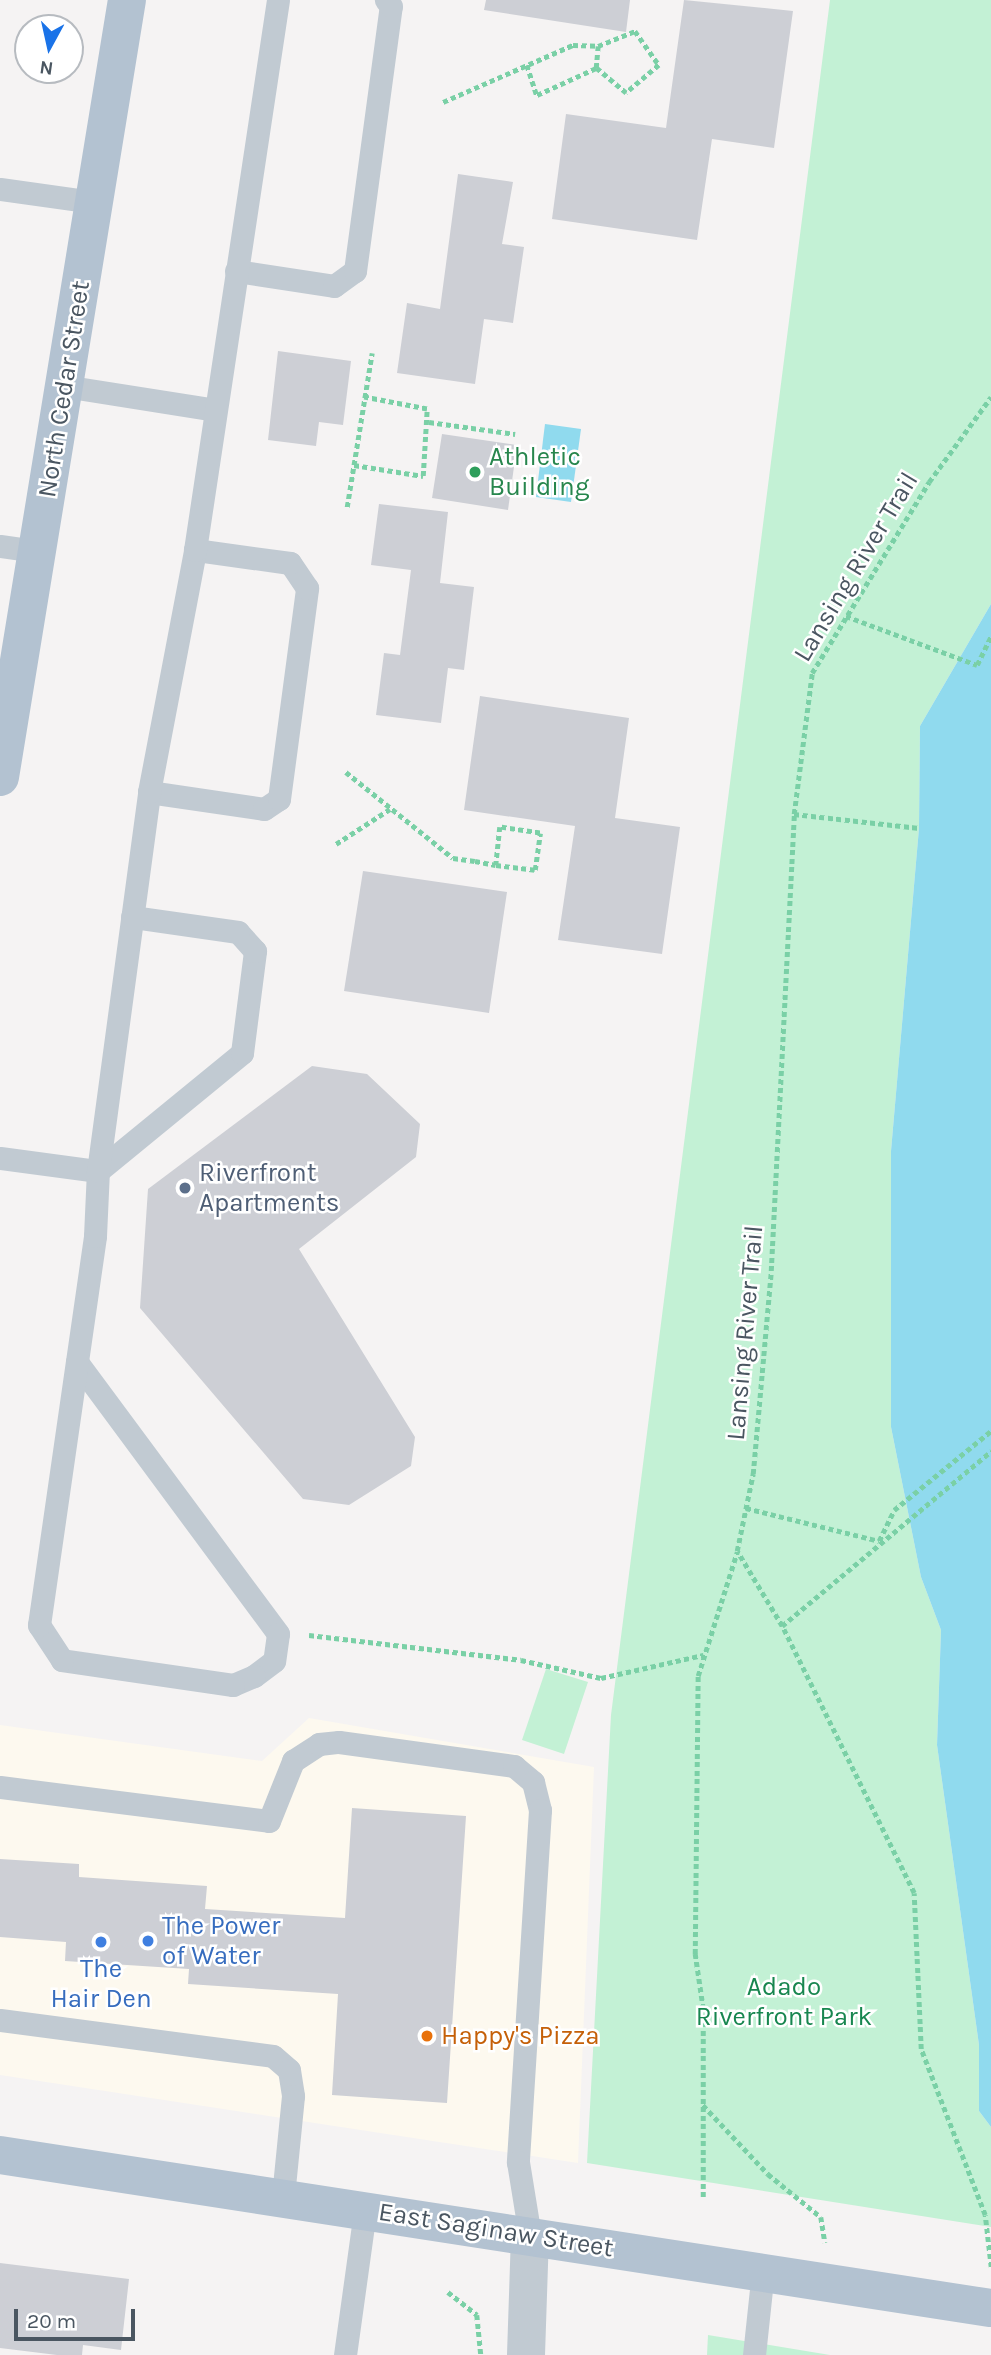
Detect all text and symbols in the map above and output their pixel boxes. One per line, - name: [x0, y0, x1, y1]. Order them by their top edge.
- north arrow: [14, 14, 84, 84]
- text: N: [38, 56, 55, 80]
- street label: North Cedar Street: [31, 278, 97, 500]
- place label: Athletic Building: [489, 441, 589, 503]
- marker: Athletic Building: [467, 464, 483, 480]
- street label: Lansing River Trail: [787, 467, 925, 667]
- place label: Riverfront Apartments: [199, 1157, 339, 1218]
- marker: Riverfront Apartments: [177, 1180, 193, 1196]
- street label: Lansing River Trail: [720, 1224, 770, 1442]
- place label: The Power of Water: [162, 1910, 280, 1972]
- marker: The Power of Water: [140, 1933, 156, 1949]
- marker: The Hair Den: [93, 1934, 109, 1950]
- place label: The Hair Den: [50, 1953, 152, 2014]
- park label: Adado Riverfront Park: [696, 1971, 872, 2032]
- place label: Happy's Pizza: [441, 2020, 600, 2052]
- marker: Happy's Pizza: [419, 2028, 435, 2044]
- street label: East Saginaw Street: [376, 2196, 616, 2264]
- scale bar: [18, 2296, 138, 2340]
- text: 20 m: [27, 2309, 76, 2333]

